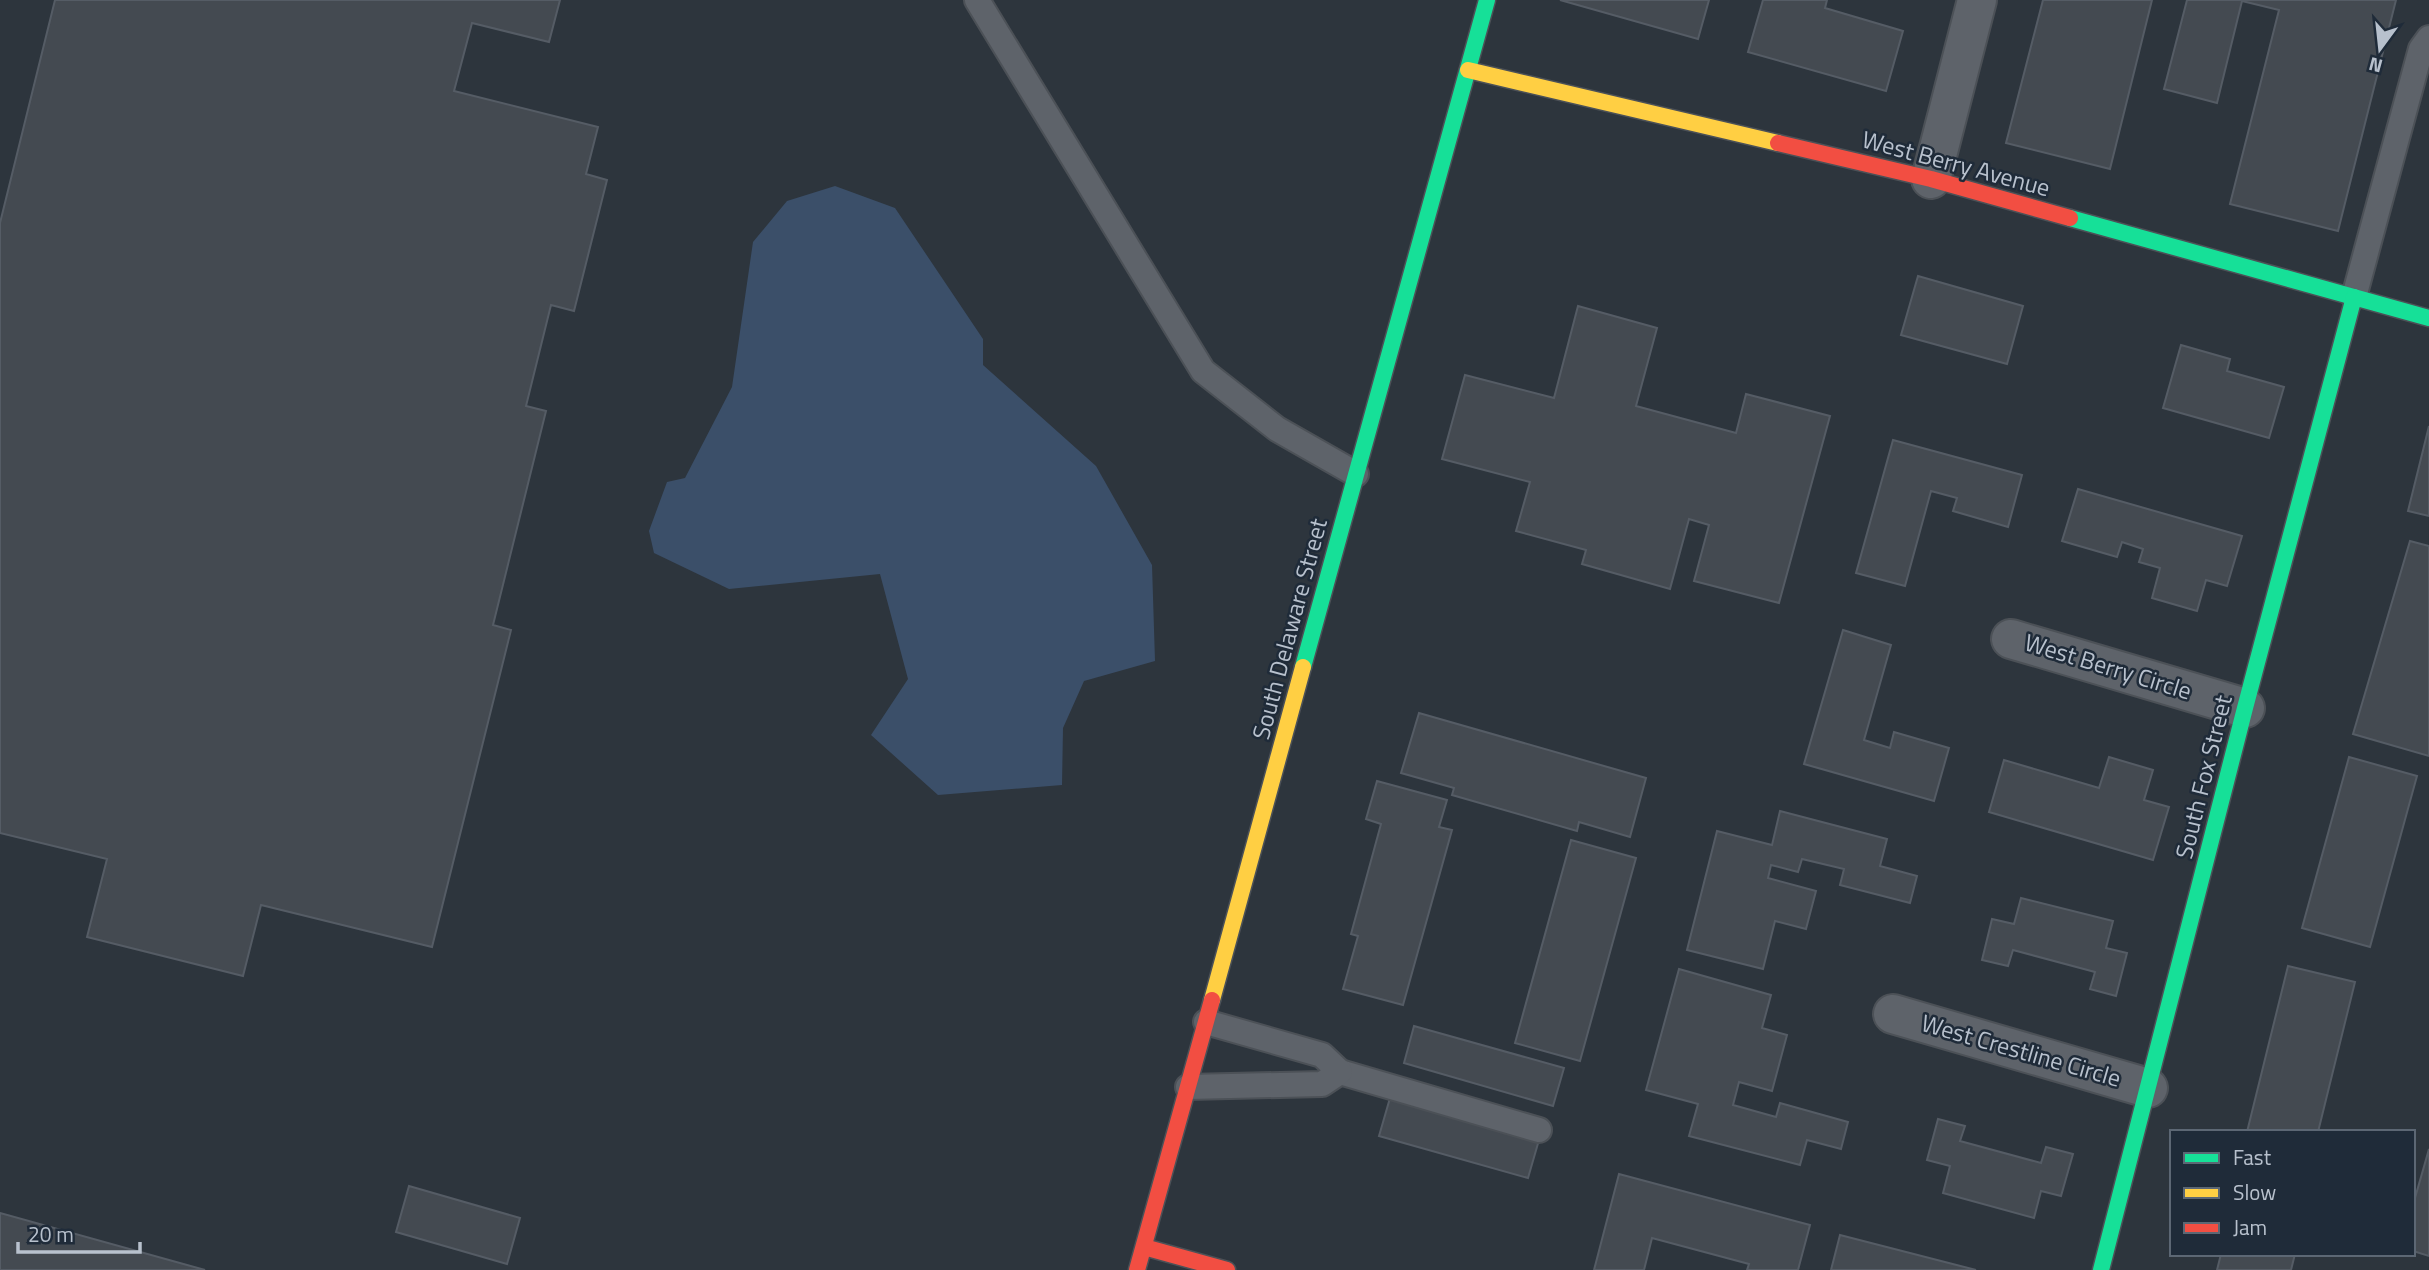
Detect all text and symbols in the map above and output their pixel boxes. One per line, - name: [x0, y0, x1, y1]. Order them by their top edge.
- north arrow: [2345, 14, 2415, 84]
- text: N: [2365, 50, 2386, 82]
- street label: West Berry Avenue: [1858, 121, 2054, 205]
- street label: South Delaware Street: [1242, 514, 1336, 743]
- street label: West Berry Circle: [2020, 624, 2196, 708]
- street label: South Fox Street: [2165, 691, 2241, 862]
- street label: West Crestline Circle: [1917, 1004, 2125, 1096]
- legend: [2170, 1130, 2415, 1256]
- text: Fast: [2233, 1141, 2272, 1173]
- text: Slow: [2233, 1176, 2276, 1208]
- scale bar: [18, 1210, 140, 1254]
- text: Jam: [2233, 1211, 2267, 1243]
- text: 20 m: [28, 1218, 74, 1250]

